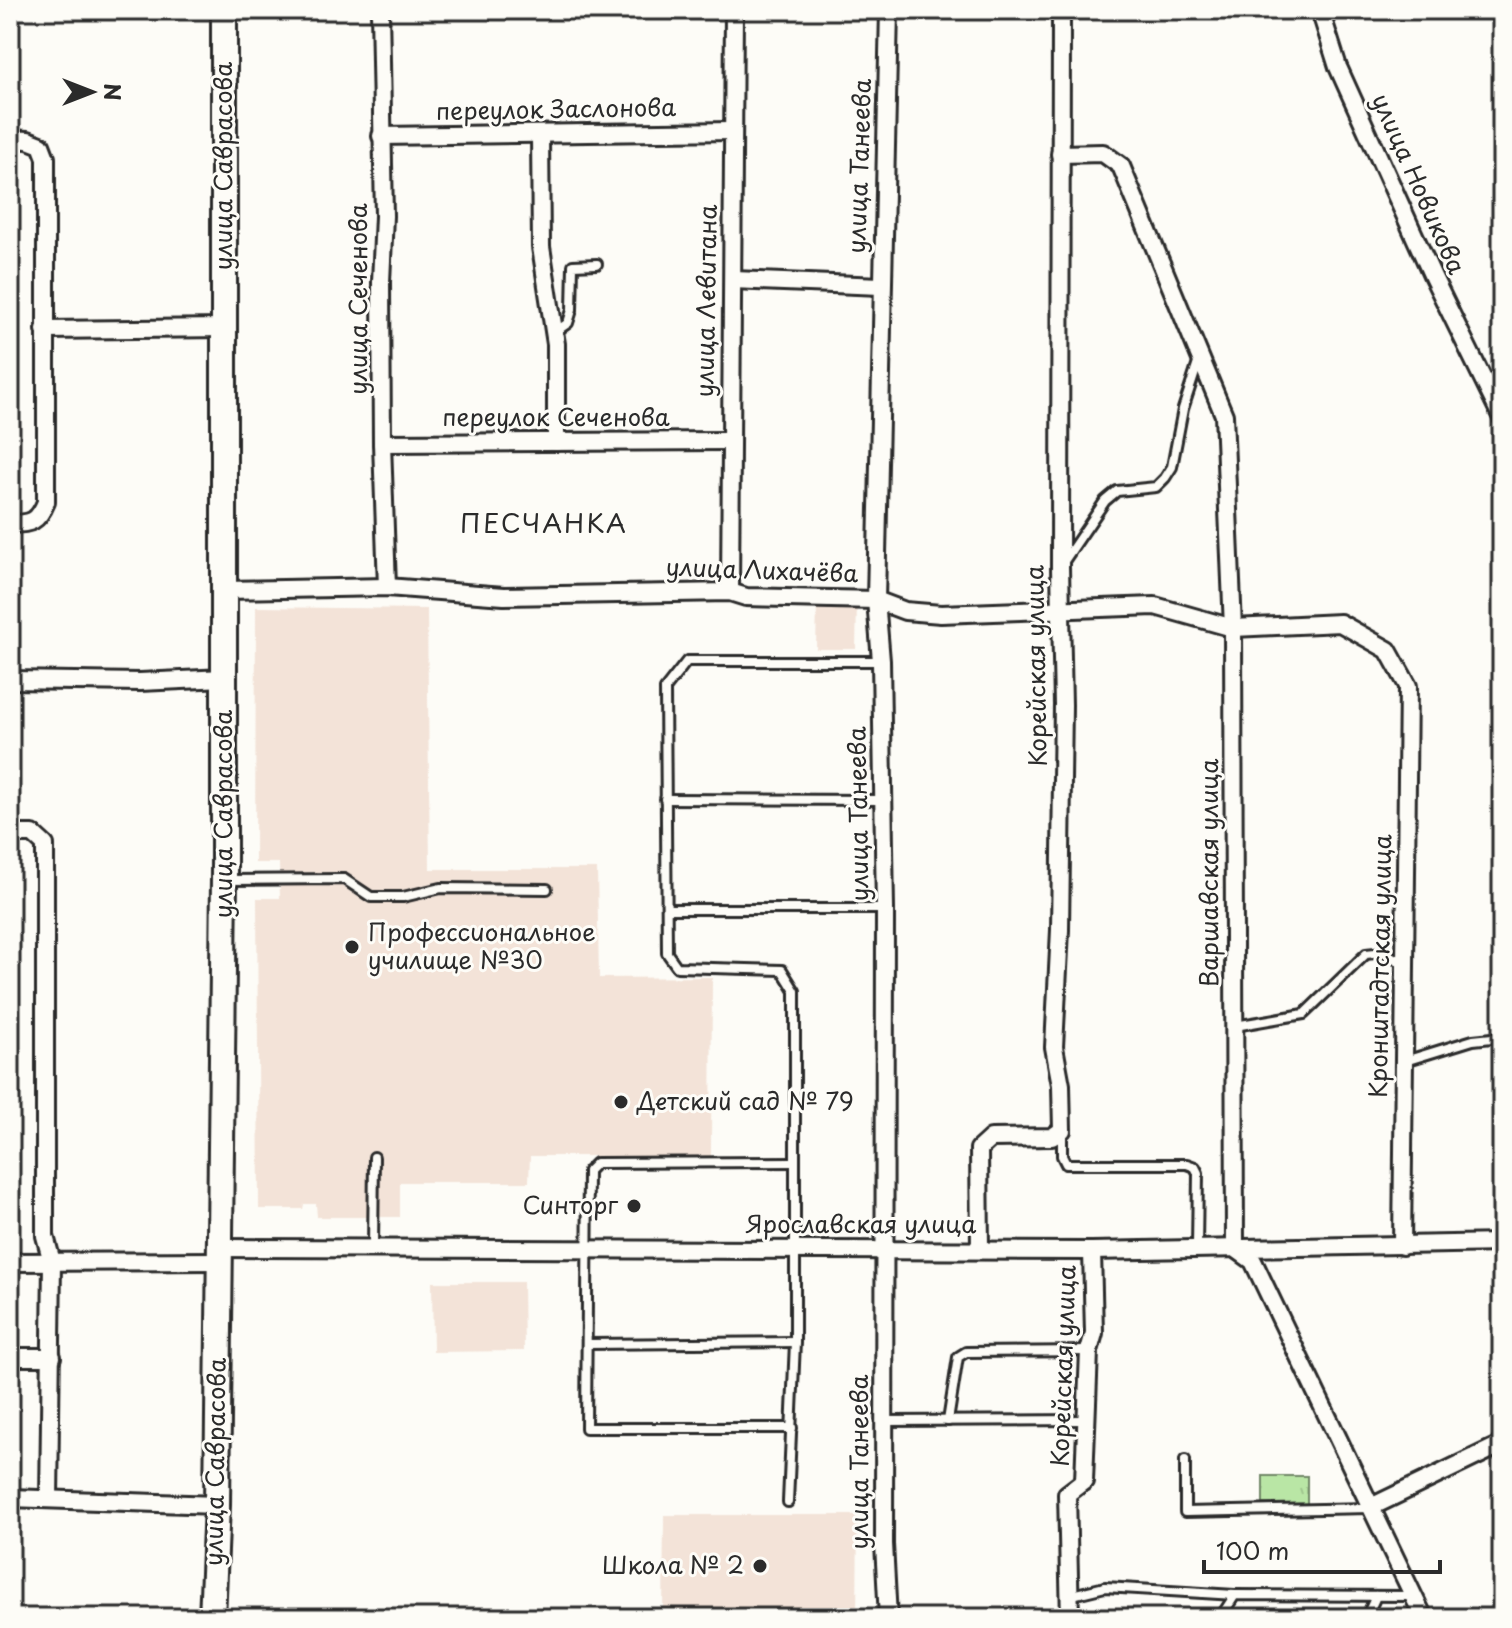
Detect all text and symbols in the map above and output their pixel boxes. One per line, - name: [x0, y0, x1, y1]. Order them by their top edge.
- north arrow: [52, 52, 132, 132]
- street label: улица Саврасова: [204, 62, 240, 270]
- street label: улица Танеева: [837, 78, 879, 254]
- text: N: [97, 83, 130, 101]
- street label: улица Новикова: [1364, 87, 1476, 279]
- street label: переулок Заслонова: [436, 88, 676, 128]
- street label: улица Сеченова: [339, 203, 375, 395]
- street label: улица Левитана: [685, 204, 725, 398]
- street label: переулок Сеченова: [442, 398, 670, 434]
- district label: ПЕСЧАНКА: [460, 503, 628, 542]
- street label: улица Лихачёва: [665, 548, 859, 590]
- street label: Корейская улица: [1015, 565, 1055, 767]
- street label: улица Саврасова: [204, 710, 240, 918]
- street label: улица Танеева: [837, 726, 877, 902]
- street label: Варшавская улица: [1190, 759, 1226, 987]
- street label: Кронштадтская улица: [1359, 834, 1399, 1098]
- place label: Профессиональное училище №30: [368, 913, 596, 977]
- marker: Профессиональное училище №30: [343, 938, 361, 956]
- place label: Детский сад № 79: [636, 1082, 854, 1118]
- marker: Детский сад № 79: [612, 1093, 630, 1111]
- place label: Синторг: [523, 1186, 618, 1222]
- marker: Синторг: [625, 1197, 643, 1215]
- street label: Ярославская улица: [745, 1205, 976, 1241]
- street label: Корейская улица: [1040, 1264, 1084, 1467]
- street label: улица Саврасова: [194, 1357, 234, 1566]
- street label: улица Танеева: [840, 1374, 876, 1549]
- scale bar: [1204, 1524, 1440, 1574]
- text: 100 m: [1216, 1532, 1289, 1568]
- place label: Школа № 2: [602, 1546, 744, 1582]
- marker: Школа № 2: [751, 1557, 769, 1575]

